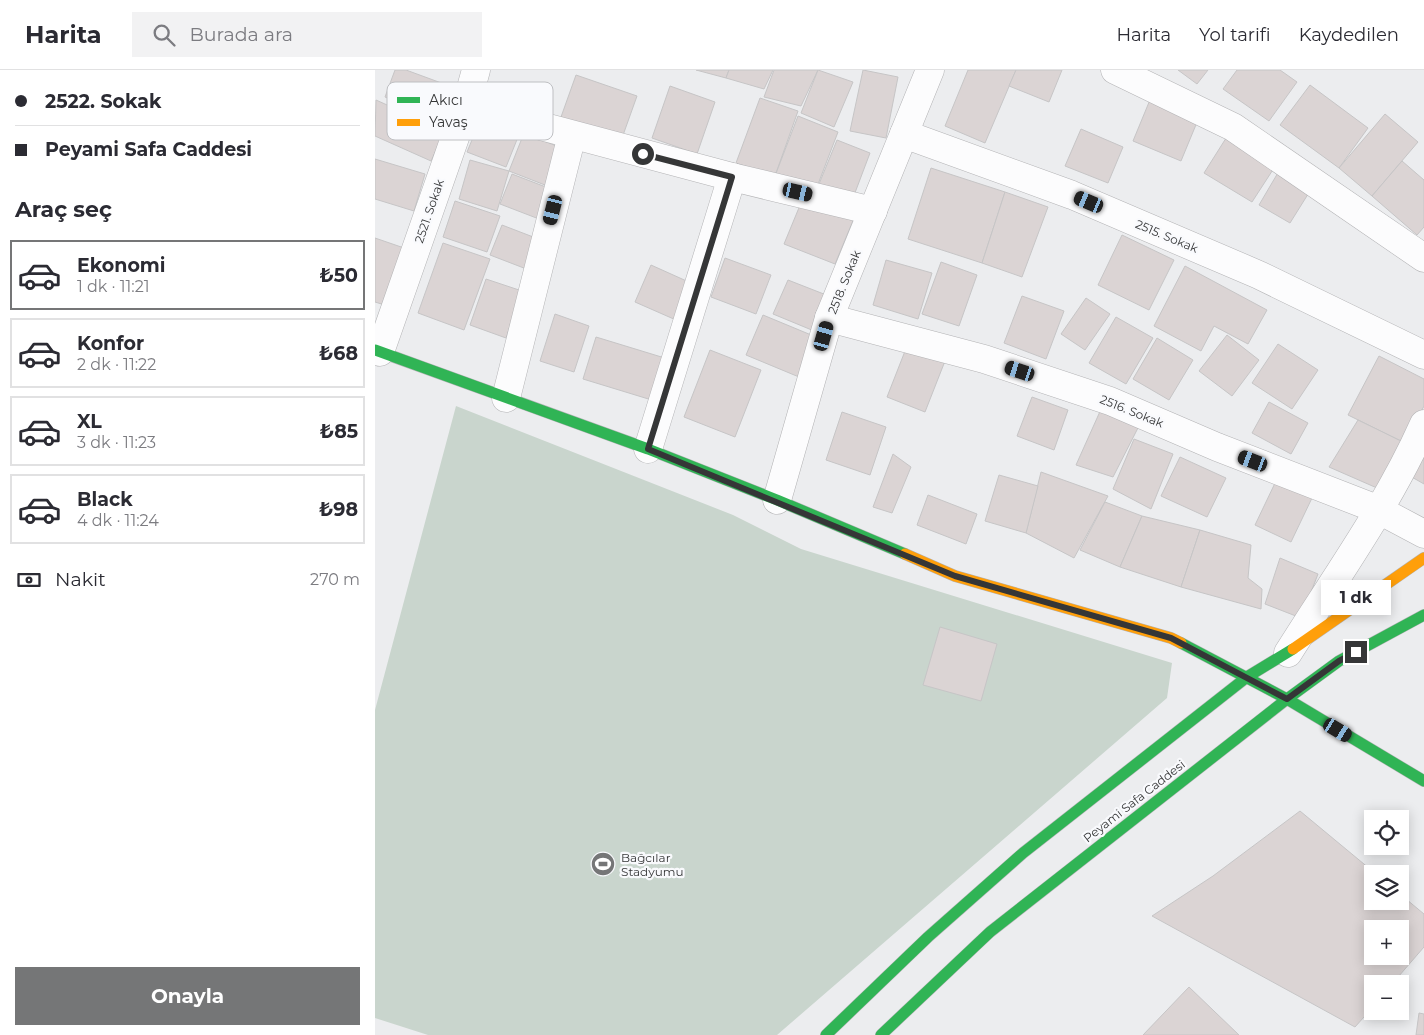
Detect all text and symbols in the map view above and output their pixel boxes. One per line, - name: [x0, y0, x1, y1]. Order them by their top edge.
- search box: [132, 12, 482, 57]
- text: Harita: [25, 20, 102, 49]
- icon: search: [150, 21, 178, 49]
- text: Burada ara: [190, 23, 293, 46]
- text: Harita: [1116, 24, 1171, 46]
- text: Yol tarifi: [1199, 24, 1271, 46]
- text: Kaydedilen: [1299, 24, 1399, 46]
- legend: [387, 82, 553, 140]
- text: 2522. Sokak: [45, 90, 161, 113]
- text: Akıcı: [429, 91, 463, 109]
- text: Yavaş: [429, 113, 468, 131]
- text: Peyami Safa Caddesi: [45, 138, 252, 161]
- route start: [632, 143, 654, 165]
- street label: 2521. Sokak: [411, 176, 447, 245]
- car: [781, 181, 814, 203]
- car: [1072, 189, 1105, 215]
- car: [542, 194, 563, 226]
- text: Araç seç: [15, 196, 112, 223]
- street label: 2515. Sokak: [1133, 216, 1201, 256]
- street label: 2518. Sokak: [824, 247, 864, 316]
- icon: car: [17, 253, 62, 298]
- text: Ekonomi: [77, 254, 166, 277]
- text: ₺50: [320, 264, 358, 287]
- text: 1 dk · 11:21: [77, 277, 150, 296]
- car: [812, 320, 835, 352]
- icon: car: [17, 331, 62, 376]
- text: Konfor: [77, 332, 144, 355]
- text: ₺68: [319, 342, 358, 365]
- text: 2 dk · 11:22: [77, 355, 156, 374]
- car: [1003, 359, 1036, 383]
- street label: 2516. Sokak: [1098, 391, 1167, 431]
- icon: car: [17, 409, 62, 454]
- text: XL: [77, 410, 102, 433]
- text: ₺85: [320, 420, 358, 443]
- text: 3 dk · 11:23: [77, 433, 156, 452]
- car: [1236, 449, 1269, 473]
- icon: car: [17, 487, 62, 532]
- text: Black: [77, 488, 133, 511]
- text: ₺98: [319, 498, 358, 521]
- text: 4 dk · 11:24: [77, 511, 159, 530]
- icon: cash: [15, 566, 43, 594]
- text: Nakit: [55, 568, 106, 591]
- text: 270 m: [310, 570, 360, 589]
- callout: 1 dk: [1321, 580, 1391, 614]
- text: 1 dk: [1340, 588, 1372, 607]
- route end: [1345, 641, 1367, 663]
- car: [1321, 716, 1354, 744]
- street label: Peyami Safa Caddesi: [1080, 757, 1188, 845]
- map controls: [1364, 810, 1409, 1020]
- button: locate: [1364, 810, 1409, 855]
- place label: Bağcılar Stadyumu: [621, 850, 684, 879]
- sports icon: Bağcılar Stadyumu: [590, 851, 616, 877]
- button: layers: [1364, 865, 1409, 910]
- button: +: [1364, 920, 1409, 965]
- button: Onayla: [15, 967, 360, 1025]
- button: −: [1364, 975, 1409, 1020]

